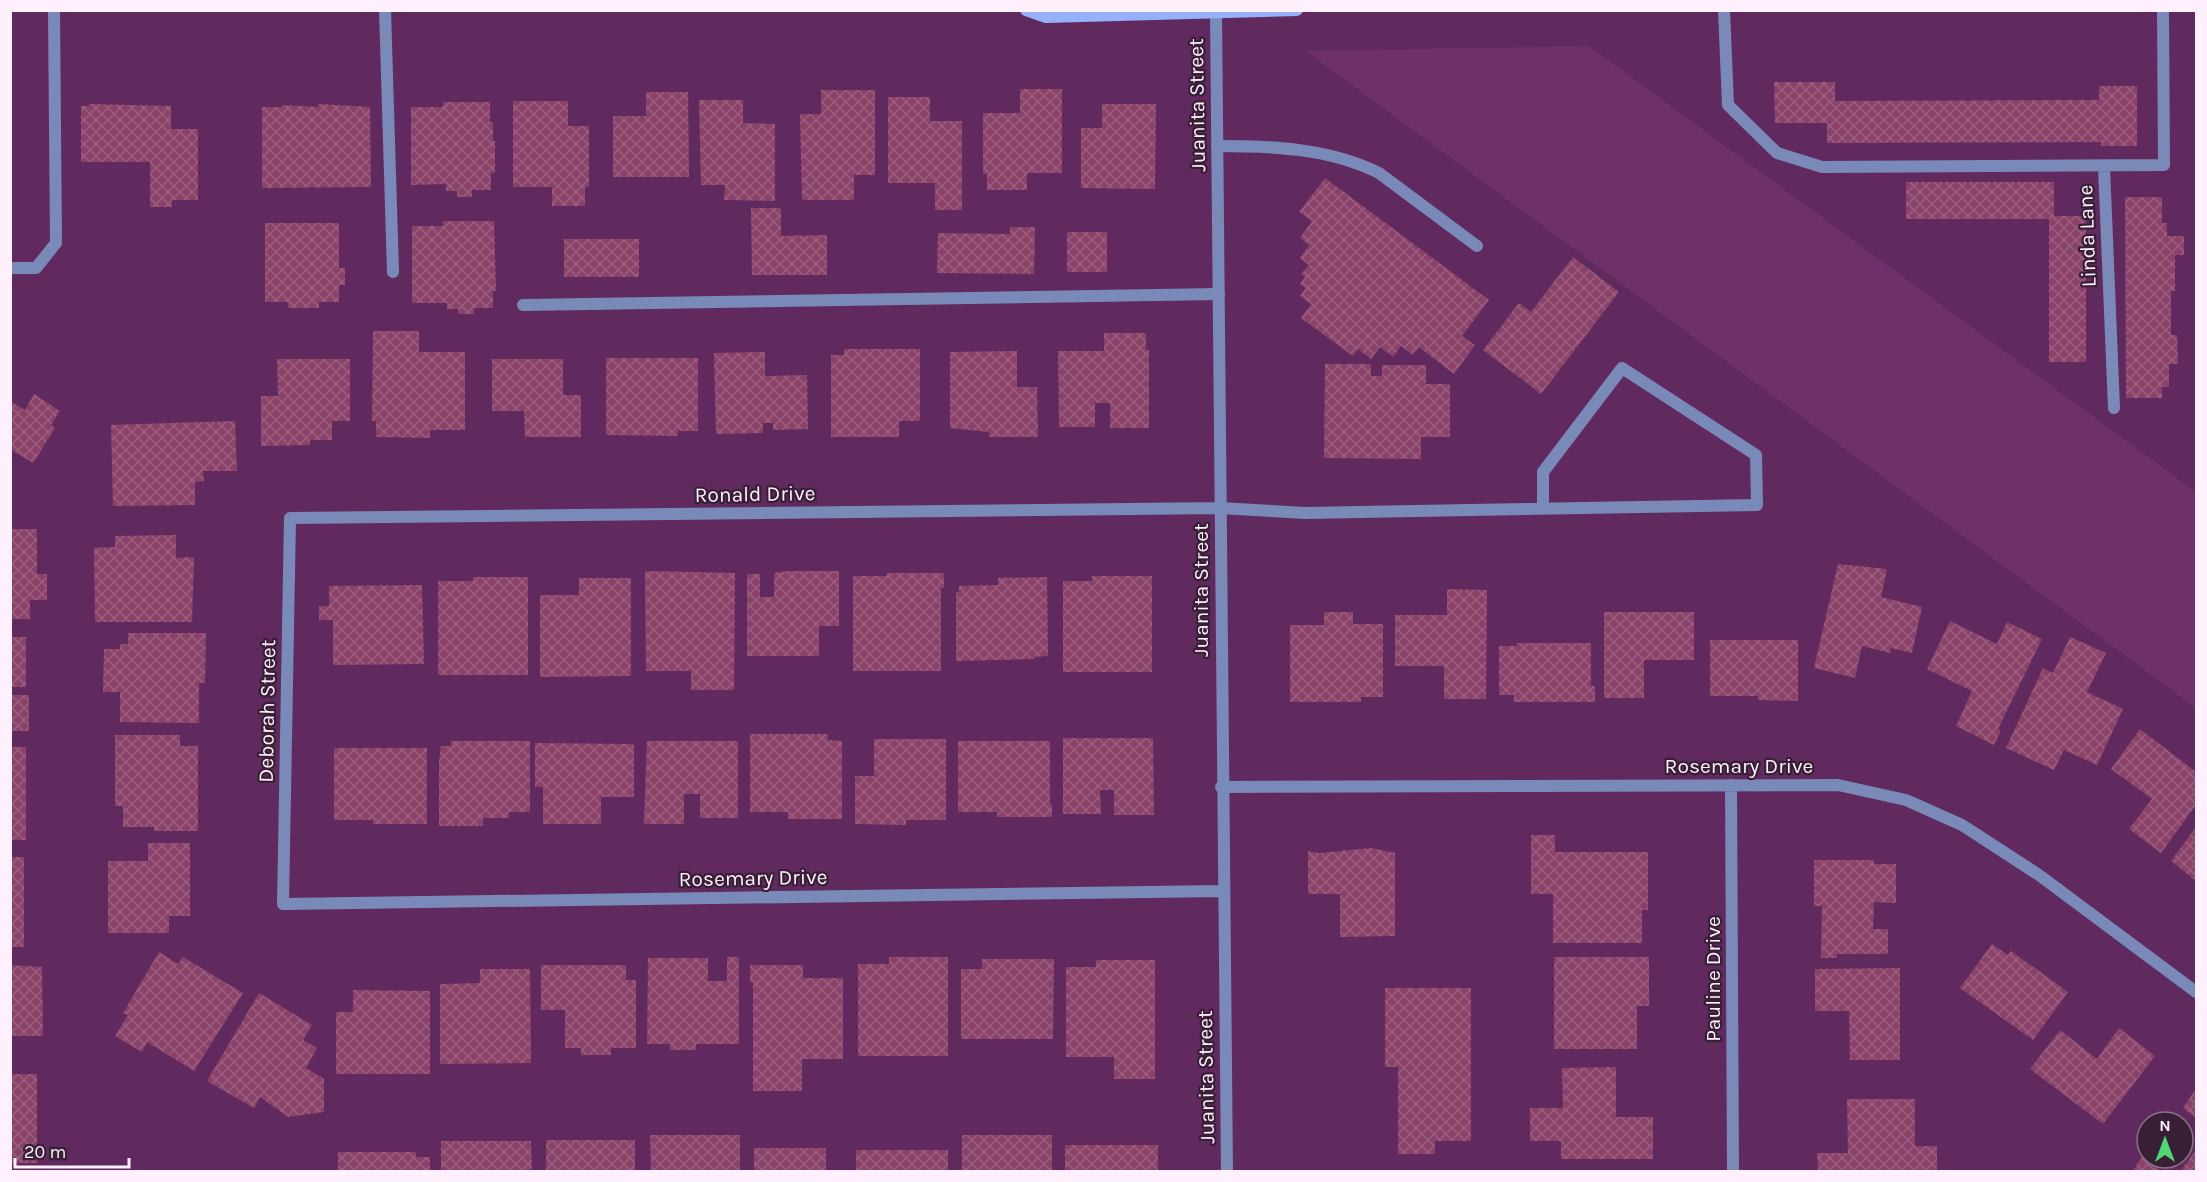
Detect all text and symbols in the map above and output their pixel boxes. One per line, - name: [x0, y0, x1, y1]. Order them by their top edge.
- street label: Juanita Street: [1184, 38, 1210, 172]
- street label: Linda Lane: [2073, 184, 2101, 288]
- street label: Ronald Drive: [694, 481, 816, 507]
- street label: Juanita Street: [1189, 523, 1213, 657]
- street label: Deborah Street: [254, 639, 280, 783]
- street label: Rosemary Drive: [1665, 754, 1813, 778]
- street label: Rosemary Drive: [678, 865, 828, 891]
- street label: Pauline Drive: [1701, 916, 1725, 1042]
- street label: Juanita Street: [1193, 1010, 1219, 1144]
- north arrow: [2135, 1110, 2195, 1170]
- text: N: [2159, 1116, 2171, 1135]
- scale bar: [15, 1131, 129, 1169]
- text: 20 m: [24, 1141, 66, 1163]

